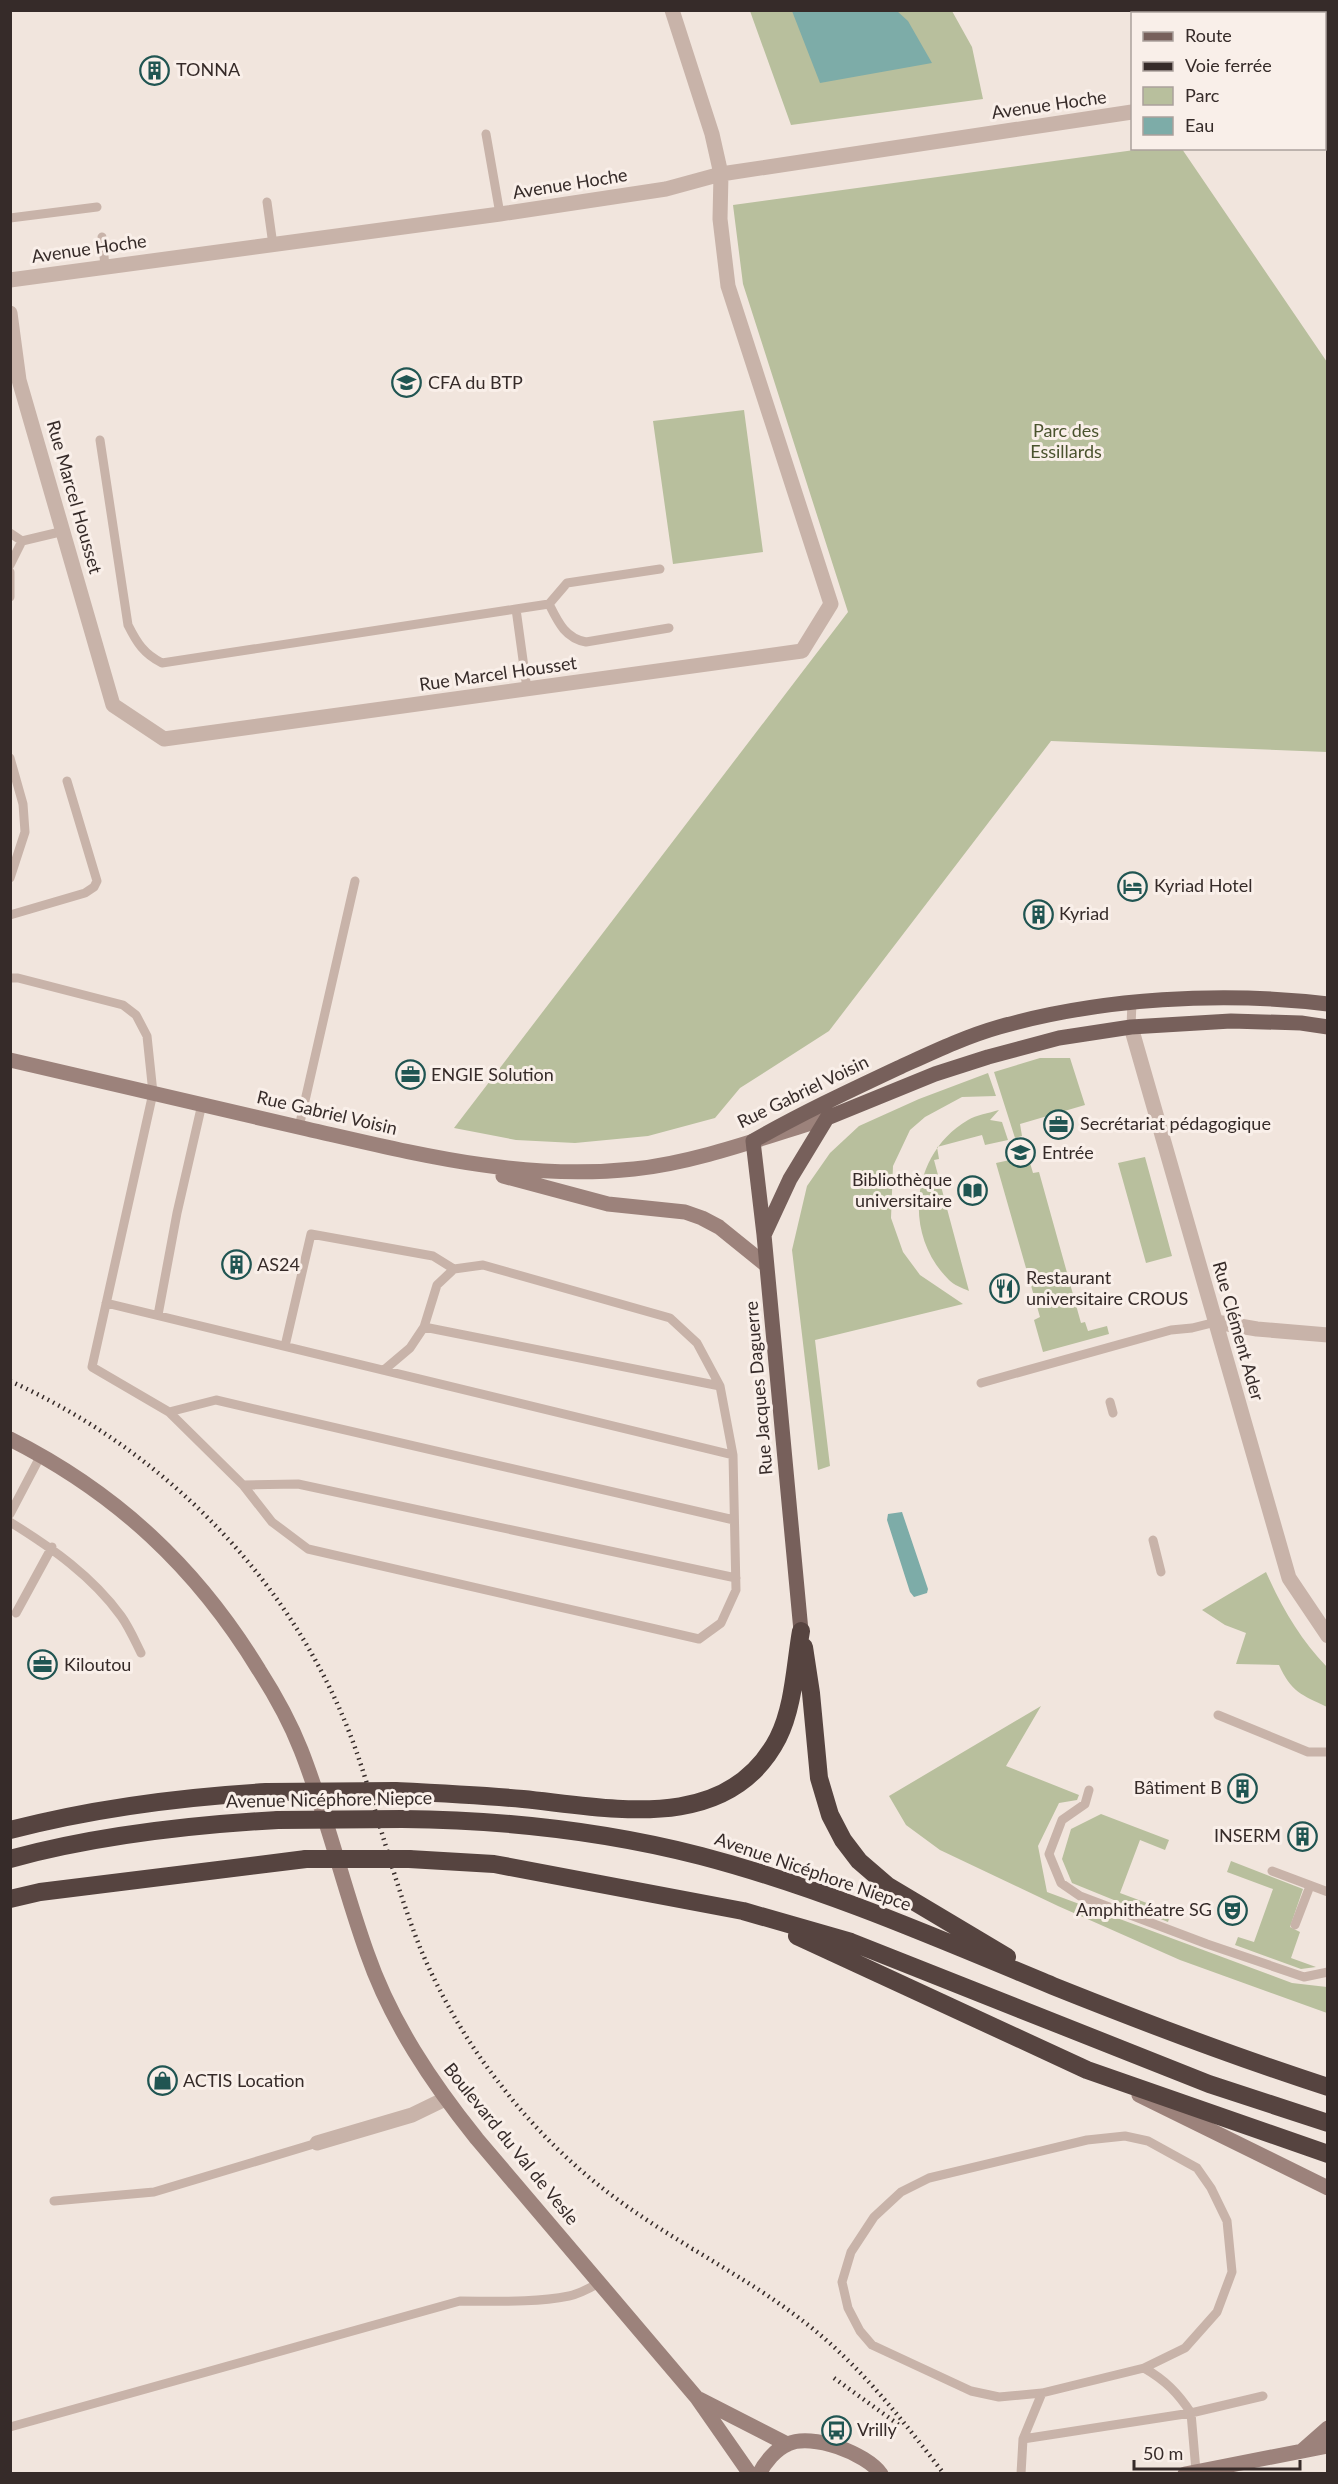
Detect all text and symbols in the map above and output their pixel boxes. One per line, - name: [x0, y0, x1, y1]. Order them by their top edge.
- legend: [1131, 12, 1326, 150]
- text: Route: [1185, 24, 1232, 46]
- building icon: TONNA: [139, 54, 171, 86]
- text: Voie ferrée: [1185, 54, 1272, 76]
- place label: TONNA: [176, 58, 241, 80]
- text: Parc: [1185, 84, 1220, 106]
- street label: Avenue Hoche: [990, 85, 1108, 123]
- text: Eau: [1185, 114, 1214, 136]
- street label: Avenue Hoche: [511, 163, 629, 203]
- street label: Avenue Hoche: [30, 229, 148, 267]
- school or university icon: CFA du BTP: [391, 367, 423, 399]
- place label: CFA du BTP: [428, 371, 523, 393]
- street label: Rue Marcel Housset: [43, 417, 108, 577]
- park label: Parc des Essillards: [1030, 419, 1102, 462]
- street label: Rue Marcel Housset: [418, 651, 578, 695]
- hotel icon: Kyriad Hotel: [1117, 870, 1149, 902]
- place label: Kyriad Hotel: [1154, 874, 1252, 896]
- building icon: Kyriad: [1022, 898, 1054, 930]
- place label: Kyriad: [1059, 902, 1109, 924]
- street label: Rue Gabriel Voisin: [733, 1050, 872, 1132]
- office icon: ENGIE Solution: [394, 1059, 426, 1091]
- place label: ENGIE Solution: [431, 1063, 554, 1085]
- street label: Rue Gabriel Voisin: [255, 1085, 400, 1139]
- office icon: Secrétariat pédagogique: [1043, 1108, 1075, 1140]
- place label: Secrétariat pédagogique: [1080, 1112, 1271, 1134]
- school or university icon: Entrée: [1005, 1137, 1037, 1169]
- place label: Entrée: [1042, 1141, 1094, 1163]
- place label: Bibliothèque universitaire: [852, 1168, 952, 1211]
- library icon: Bibliothèque universitaire: [957, 1174, 989, 1206]
- building icon: AS24: [220, 1249, 252, 1281]
- place label: AS24: [257, 1253, 300, 1275]
- street label: Rue Clément Ader: [1209, 1259, 1269, 1403]
- place label: Restaurant universitaire CROUS: [1026, 1266, 1188, 1309]
- restaurant icon: Restaurant universitaire CROUS: [989, 1272, 1021, 1304]
- street label: Rue Jacques Daguerre: [739, 1300, 777, 1476]
- office icon: Kiloutou: [27, 1649, 59, 1681]
- place label: Kiloutou: [64, 1653, 131, 1675]
- building icon: Bâtiment B: [1227, 1772, 1259, 1804]
- place label: Bâtiment B: [1134, 1776, 1222, 1798]
- street label: Avenue Nicéphore Niepce: [226, 1786, 432, 1812]
- building icon: INSERM: [1286, 1820, 1318, 1852]
- place label: INSERM: [1214, 1824, 1281, 1846]
- street label: Avenue Nicéphore Niepce: [712, 1827, 914, 1915]
- theatre icon: Amphithéatre SG: [1217, 1894, 1249, 1926]
- place label: Amphithéatre SG: [1076, 1898, 1212, 1920]
- street label: Boulevard du Val de Vesle: [440, 2058, 584, 2229]
- shop icon: ACTIS Location: [146, 2065, 178, 2097]
- place label: ACTIS Location: [183, 2069, 304, 2091]
- bus stop icon: Vrilly: [820, 2414, 852, 2446]
- place label: Vrilly: [857, 2418, 898, 2440]
- scale bar: [1134, 2433, 1300, 2471]
- text: 50 m: [1143, 2442, 1183, 2464]

